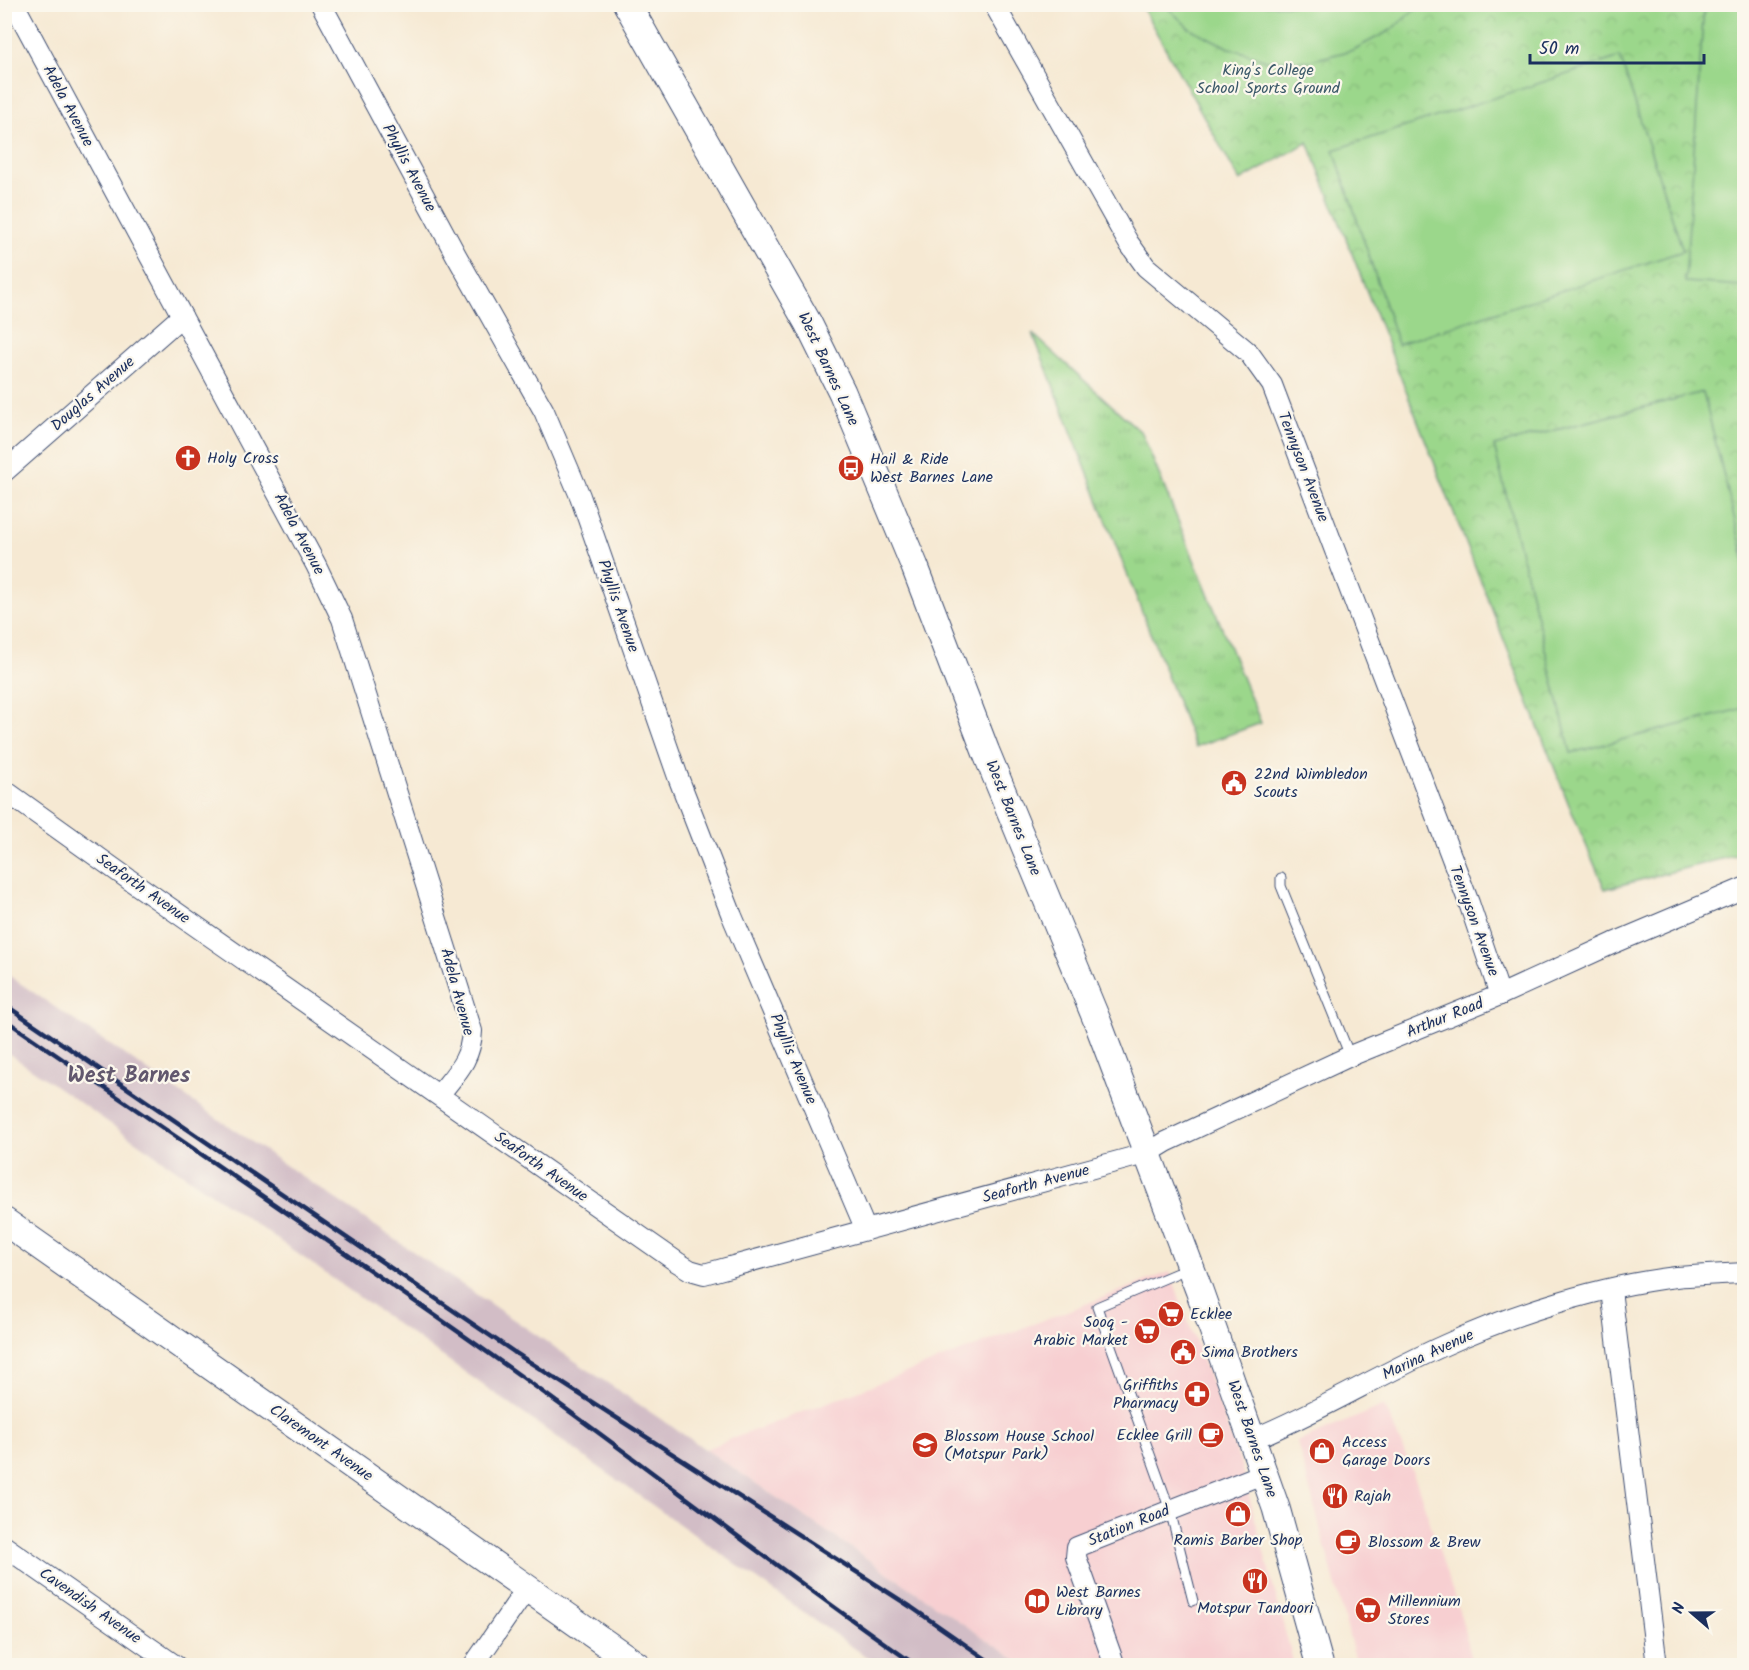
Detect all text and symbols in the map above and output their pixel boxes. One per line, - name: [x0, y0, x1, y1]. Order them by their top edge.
- scale bar: [1530, 27, 1704, 65]
- text: 50 m: [1539, 35, 1579, 64]
- park label: King's College School Sports Ground: [1196, 58, 1341, 101]
- street label: Adela Avenue: [36, 60, 100, 152]
- street label: Phyllis Avenue: [375, 119, 443, 217]
- street label: West Barnes Lane: [791, 308, 865, 430]
- street label: Douglas Avenue: [45, 350, 141, 438]
- street label: Tennyson Avenue: [1270, 408, 1336, 526]
- church icon: Holy Cross: [173, 443, 203, 473]
- place label: Holy Cross: [207, 446, 279, 471]
- place label: Hail & Ride West Barnes Lane: [870, 447, 993, 490]
- bus stop icon: Hail & Ride West Barnes Lane: [836, 453, 866, 483]
- street label: Adela Avenue: [267, 488, 331, 580]
- street label: Phyllis Avenue: [590, 556, 646, 656]
- street label: West Barnes Lane: [978, 756, 1048, 880]
- place label: 22nd Wimbledon Scouts: [1254, 762, 1368, 805]
- public building icon: 22nd Wimbledon Scouts: [1219, 768, 1249, 798]
- street label: Seaforth Avenue: [91, 847, 195, 931]
- street label: Tennyson Avenue: [1442, 862, 1506, 980]
- street label: Adela Avenue: [433, 945, 481, 1039]
- street label: Arthur Road: [1403, 991, 1488, 1045]
- street label: Phyllis Avenue: [763, 1010, 823, 1108]
- district label: West Barnes: [68, 1059, 191, 1094]
- street label: Seaforth Avenue: [489, 1125, 593, 1209]
- street label: Seaforth Avenue: [980, 1158, 1092, 1210]
- supermarket icon: Ecklee: [1156, 1299, 1186, 1329]
- place label: Ecklee: [1190, 1302, 1232, 1327]
- place label: Sooq - Arabic Market: [1033, 1310, 1129, 1353]
- supermarket icon: Sooq - Arabic Market: [1132, 1316, 1162, 1346]
- street label: Marina Avenue: [1378, 1323, 1478, 1387]
- public building icon: Sima Brothers: [1168, 1337, 1198, 1367]
- place label: Sima Brothers: [1202, 1340, 1298, 1365]
- place label: Griffiths Pharmacy: [1113, 1373, 1178, 1416]
- street label: West Barnes Lane: [1220, 1377, 1284, 1501]
- pharmacy icon: Griffiths Pharmacy: [1182, 1379, 1212, 1409]
- street label: Claremont Avenue: [264, 1398, 378, 1488]
- cafe icon: Ecklee Grill: [1196, 1420, 1226, 1450]
- place label: Ecklee Grill: [1117, 1423, 1192, 1448]
- place label: Blossom House School (Motspur Park): [944, 1424, 1094, 1467]
- school or university icon: Blossom House School (Motspur Park): [910, 1430, 940, 1460]
- place label: Access Garage Doors: [1342, 1430, 1430, 1473]
- shop icon: Access Garage Doors: [1307, 1436, 1337, 1466]
- restaurant icon: Rajah: [1320, 1481, 1350, 1511]
- place label: Rajah: [1354, 1484, 1391, 1509]
- street label: Station Road: [1084, 1498, 1175, 1554]
- shop icon: Ramis Barber Shop: [1223, 1499, 1253, 1529]
- cafe icon: Blossom & Brew: [1333, 1527, 1363, 1557]
- place label: Ramis Barber Shop: [1174, 1528, 1303, 1553]
- place label: Blossom & Brew: [1368, 1530, 1481, 1555]
- street label: Cavendish Avenue: [34, 1561, 146, 1651]
- restaurant icon: Motspur Tandoori: [1240, 1566, 1270, 1596]
- place label: West Barnes Library: [1056, 1580, 1141, 1623]
- north arrow: [1662, 1583, 1722, 1643]
- library icon: West Barnes Library: [1022, 1586, 1052, 1616]
- place label: Millennium Stores: [1388, 1589, 1461, 1632]
- supermarket icon: Millennium Stores: [1353, 1595, 1383, 1625]
- place label: Motspur Tandoori: [1197, 1596, 1314, 1621]
- text: N: [1666, 1599, 1693, 1617]

